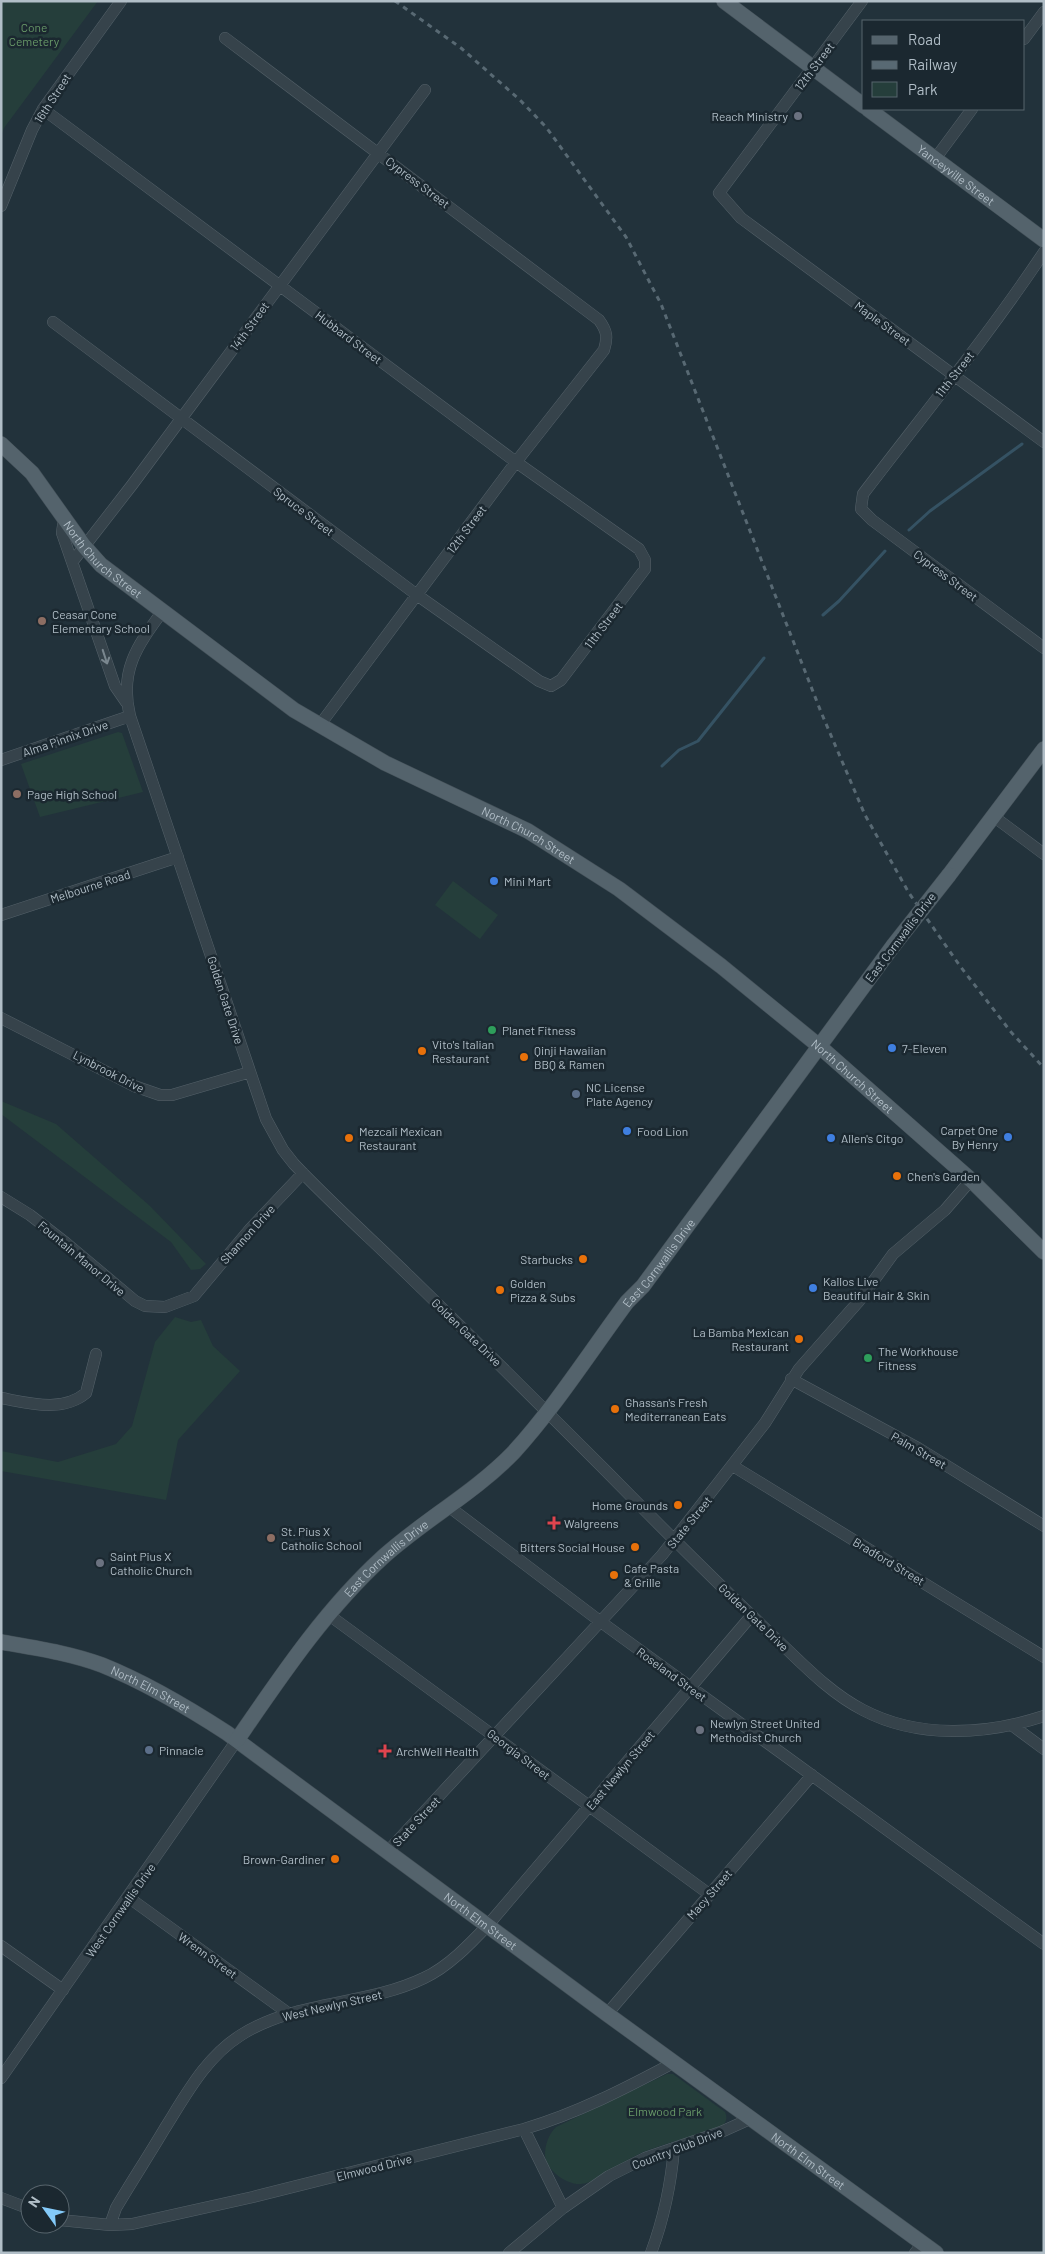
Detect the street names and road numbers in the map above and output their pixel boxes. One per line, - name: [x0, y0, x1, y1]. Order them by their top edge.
- street label: 12th Street: [791, 39, 837, 93]
- street label: 16th Street: [31, 71, 73, 125]
- street label: Yanceyville Street: [915, 141, 998, 208]
- street label: Cypress Street: [383, 153, 453, 211]
- street label: Maple Street: [852, 298, 914, 348]
- street label: 14th Street: [227, 299, 271, 353]
- street label: Hubbard Street: [313, 307, 385, 367]
- street label: 11th Street: [932, 348, 976, 400]
- street label: Spruce Street: [271, 484, 337, 538]
- street label: 12th Street: [443, 502, 489, 556]
- street label: North Church Street: [61, 518, 145, 601]
- street label: Cypress Street: [911, 546, 981, 604]
- street label: 11th Street: [581, 599, 625, 651]
- street label: Alma Pinnix Drive: [20, 717, 110, 759]
- street label: North Church Street: [480, 803, 578, 866]
- street label: Melbourne Road: [48, 866, 132, 906]
- street label: East Cornwallis Drive: [862, 889, 938, 985]
- street label: Golden Gate Drive: [205, 954, 247, 1046]
- street label: North Church Street: [809, 1036, 897, 1116]
- street label: Lynbrook Drive: [71, 1047, 147, 1095]
- street label: Shannon Drive: [217, 1202, 277, 1266]
- street label: East Cornwallis Drive: [619, 1216, 697, 1309]
- street label: Fountain Manor Drive: [36, 1217, 128, 1299]
- street label: Golden Gate Drive: [429, 1295, 505, 1369]
- street label: Palm Street: [889, 1429, 949, 1471]
- street label: State Street: [664, 1493, 714, 1551]
- street label: East Cornwallis Drive: [341, 1517, 431, 1599]
- street label: Bradford Street: [851, 1534, 927, 1588]
- street label: Golden Gate Drive: [716, 1580, 792, 1654]
- street label: Roseland Street: [634, 1644, 710, 1704]
- street label: North Elm Street: [109, 1663, 193, 1715]
- street label: Georgia Street: [485, 1726, 553, 1782]
- street label: East Newlyn Street: [583, 1728, 657, 1812]
- street label: State Street: [389, 1793, 443, 1849]
- street label: West Cornwallis Drive: [82, 1860, 158, 1960]
- street label: Macy Street: [684, 1866, 734, 1922]
- street label: North Elm Street: [441, 1889, 520, 1952]
- street label: Wrenn Street: [176, 1929, 240, 1981]
- street label: West Newlyn Street: [281, 1987, 383, 2023]
- street label: Country Club Drive: [630, 2124, 724, 2172]
- street label: North Elm Street: [769, 2129, 848, 2192]
- street label: Elmwood Drive: [335, 2151, 413, 2183]

